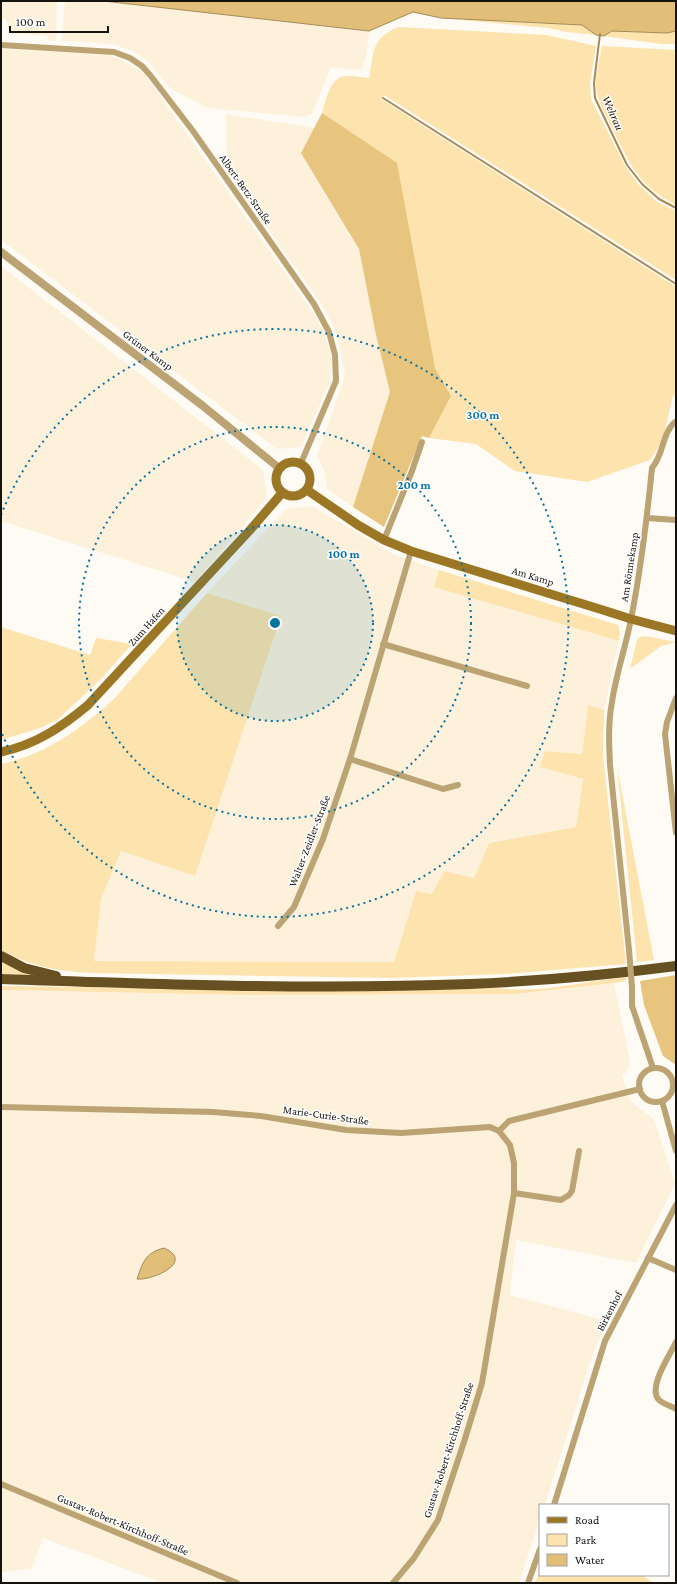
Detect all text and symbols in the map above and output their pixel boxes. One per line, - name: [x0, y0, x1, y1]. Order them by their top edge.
- scale bar: [10, 8, 108, 34]
- text: 100 m: [16, 15, 46, 29]
- water label: Wehrau: [599, 94, 627, 132]
- street label: Albert-Betz-Straße: [217, 152, 275, 226]
- street label: Grüner Kamp: [120, 327, 175, 374]
- text: 300 m: [467, 408, 500, 422]
- text: 200 m: [397, 478, 431, 492]
- street label: Am Rönnekamp: [618, 531, 641, 603]
- text: 100 m: [328, 547, 361, 561]
- street label: Am Kamp: [510, 564, 556, 589]
- street label: Zum Hafen: [125, 604, 167, 648]
- centre of rings: [268, 616, 282, 630]
- street label: Walter-Zeidler-Straße: [286, 793, 332, 889]
- street label: Marie-Curie-Straße: [282, 1103, 370, 1127]
- street label: Birkenhof: [594, 1288, 625, 1333]
- street label: Gustav-Robert-Kirchhoff-Straße: [420, 1381, 476, 1519]
- street label: Gustav-Robert-Kirchhoff-Straße: [55, 1491, 191, 1557]
- legend: [539, 1504, 669, 1576]
- text: Road: [575, 1513, 600, 1527]
- text: Park: [575, 1533, 597, 1547]
- text: Water: [575, 1553, 605, 1567]

